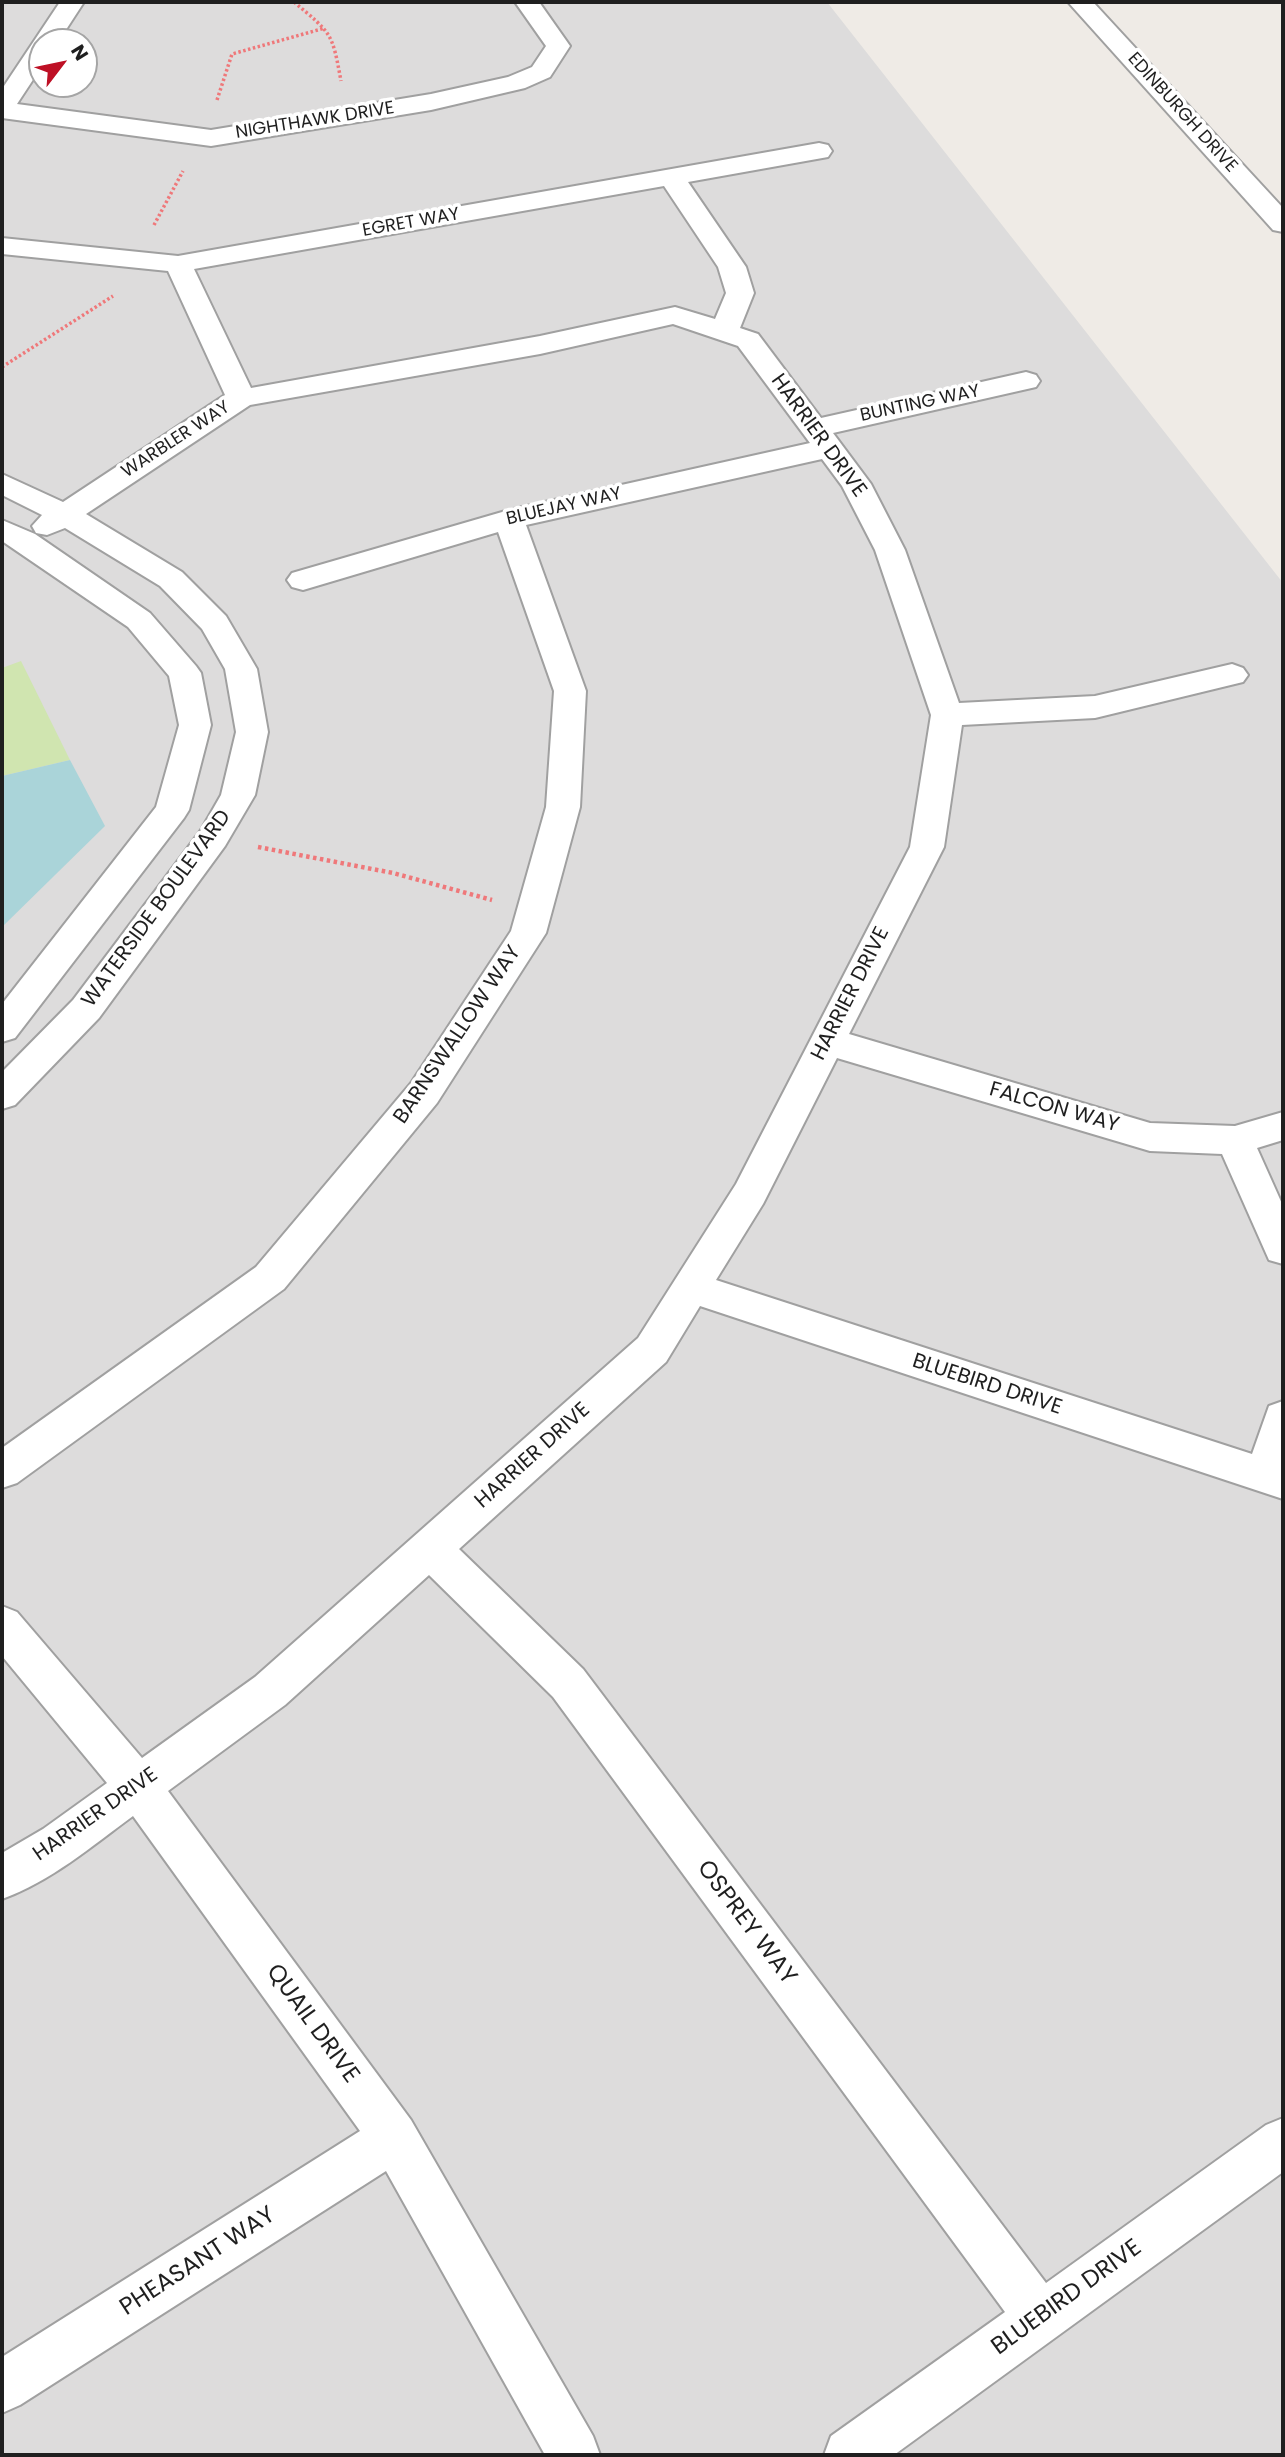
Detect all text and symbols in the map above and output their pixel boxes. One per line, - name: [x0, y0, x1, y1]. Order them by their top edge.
- north arrow: [28, 28, 98, 98]
- text: N: [64, 39, 95, 66]
- street label: EDINBURGH DRIVE: [1122, 49, 1242, 177]
- street label: NIGHTHAWK DRIVE: [234, 98, 396, 144]
- street label: EGRET WAY: [361, 204, 461, 242]
- street label: HARRIER DRIVE: [765, 369, 871, 503]
- street label: BUNTING WAY: [858, 381, 982, 427]
- street label: WARBLER WAY: [118, 397, 234, 483]
- street label: BLUEJAY WAY: [504, 483, 624, 531]
- street label: WATERSIDE BOULEVARD: [77, 805, 237, 1013]
- street label: HARRIER DRIVE: [807, 923, 895, 1065]
- street label: BARNSWALLOW WAY: [389, 941, 527, 1129]
- street label: FALCON WAY: [986, 1077, 1122, 1139]
- street label: BLUEBIRD DRIVE: [909, 1349, 1065, 1421]
- street label: HARRIER DRIVE: [470, 1398, 596, 1514]
- street label: HARRIER DRIVE: [29, 1763, 163, 1867]
- street label: OSPREY WAY: [690, 1855, 802, 1991]
- street label: QUAIL DRIVE: [259, 1959, 365, 2089]
- street label: PHEASANT WAY: [115, 2201, 281, 2323]
- street label: BLUEBIRD DRIVE: [986, 2234, 1148, 2362]

